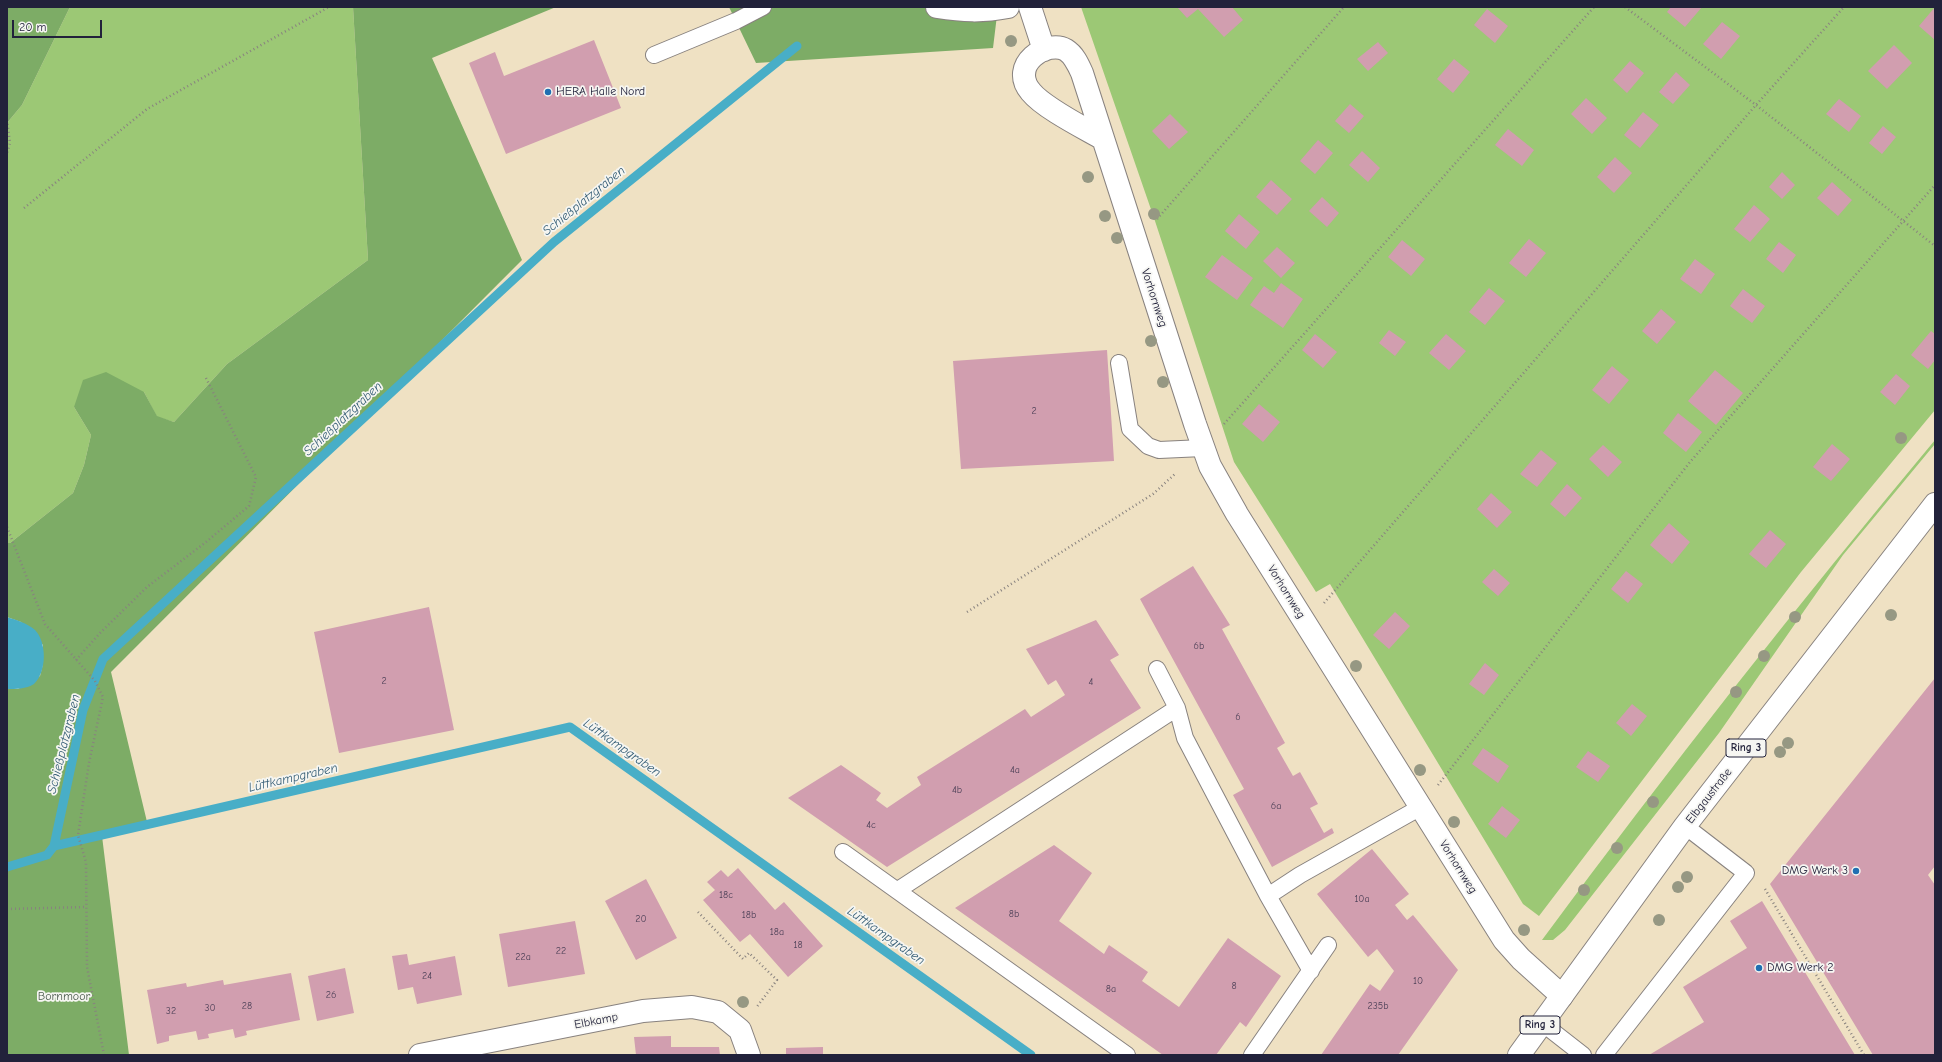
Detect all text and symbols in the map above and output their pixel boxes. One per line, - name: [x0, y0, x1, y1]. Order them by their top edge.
- scale bar: [14, 12, 104, 38]
- text: 20 m: [19, 20, 47, 34]
- place label: HERA Halle Nord: [556, 85, 645, 99]
- marker: HERA Halle Nord: [543, 87, 553, 97]
- water label: Schießplatzgraben: [540, 163, 628, 239]
- street label: Vorhornweg: [1138, 267, 1170, 329]
- water label: Schießplatzgraben: [301, 379, 385, 459]
- house number: 2: [1031, 405, 1037, 417]
- street label: Vorhornweg: [1264, 563, 1308, 621]
- house number: 6b: [1194, 640, 1204, 652]
- house number: 2: [381, 675, 387, 687]
- house number: 4: [1089, 676, 1093, 688]
- water label: Schießplatzgraben: [44, 693, 84, 795]
- house number: 6: [1235, 711, 1241, 723]
- water label: Lüttkampgraben: [580, 715, 664, 781]
- road number: Ring 3: [1726, 739, 1766, 757]
- water label: Lüttkampgraben: [247, 760, 339, 796]
- house number: 4a: [1010, 764, 1020, 776]
- street label: Elbgaustraße: [1683, 765, 1735, 827]
- house number: 4b: [952, 784, 962, 796]
- house number: 6a: [1271, 800, 1281, 812]
- house number: 4c: [866, 819, 876, 831]
- street label: Vorhornweg: [1436, 838, 1480, 896]
- place label: DMG Werk 3: [1782, 864, 1848, 878]
- marker: DMG Werk 3: [1851, 866, 1861, 876]
- house number: 18c: [719, 889, 733, 901]
- house number: 10a: [1354, 893, 1370, 905]
- water label: Lüttkampgraben: [844, 903, 928, 969]
- house number: 8b: [1009, 908, 1019, 920]
- house number: 18b: [742, 909, 756, 921]
- house number: 20: [635, 913, 647, 925]
- house number: 18a: [770, 926, 784, 938]
- house number: 18: [793, 939, 803, 951]
- house number: 22: [556, 945, 566, 957]
- house number: 22a: [515, 951, 531, 963]
- place label: DMG Werk 2: [1767, 961, 1834, 975]
- marker: DMG Werk 2: [1754, 963, 1764, 973]
- house number: 24: [422, 970, 432, 982]
- house number: 10: [1413, 975, 1423, 987]
- house number: 8: [1231, 980, 1237, 992]
- house number: 8a: [1106, 983, 1116, 995]
- house number: 26: [326, 989, 336, 1001]
- park label: Bornmoor: [38, 990, 90, 1004]
- house number: 28: [242, 1000, 252, 1012]
- house number: 235b: [1367, 1000, 1389, 1012]
- house number: 30: [204, 1002, 216, 1014]
- house number: 32: [166, 1005, 176, 1017]
- street label: Elbkamp: [573, 1010, 619, 1032]
- road number: Ring 3: [1520, 1016, 1560, 1034]

